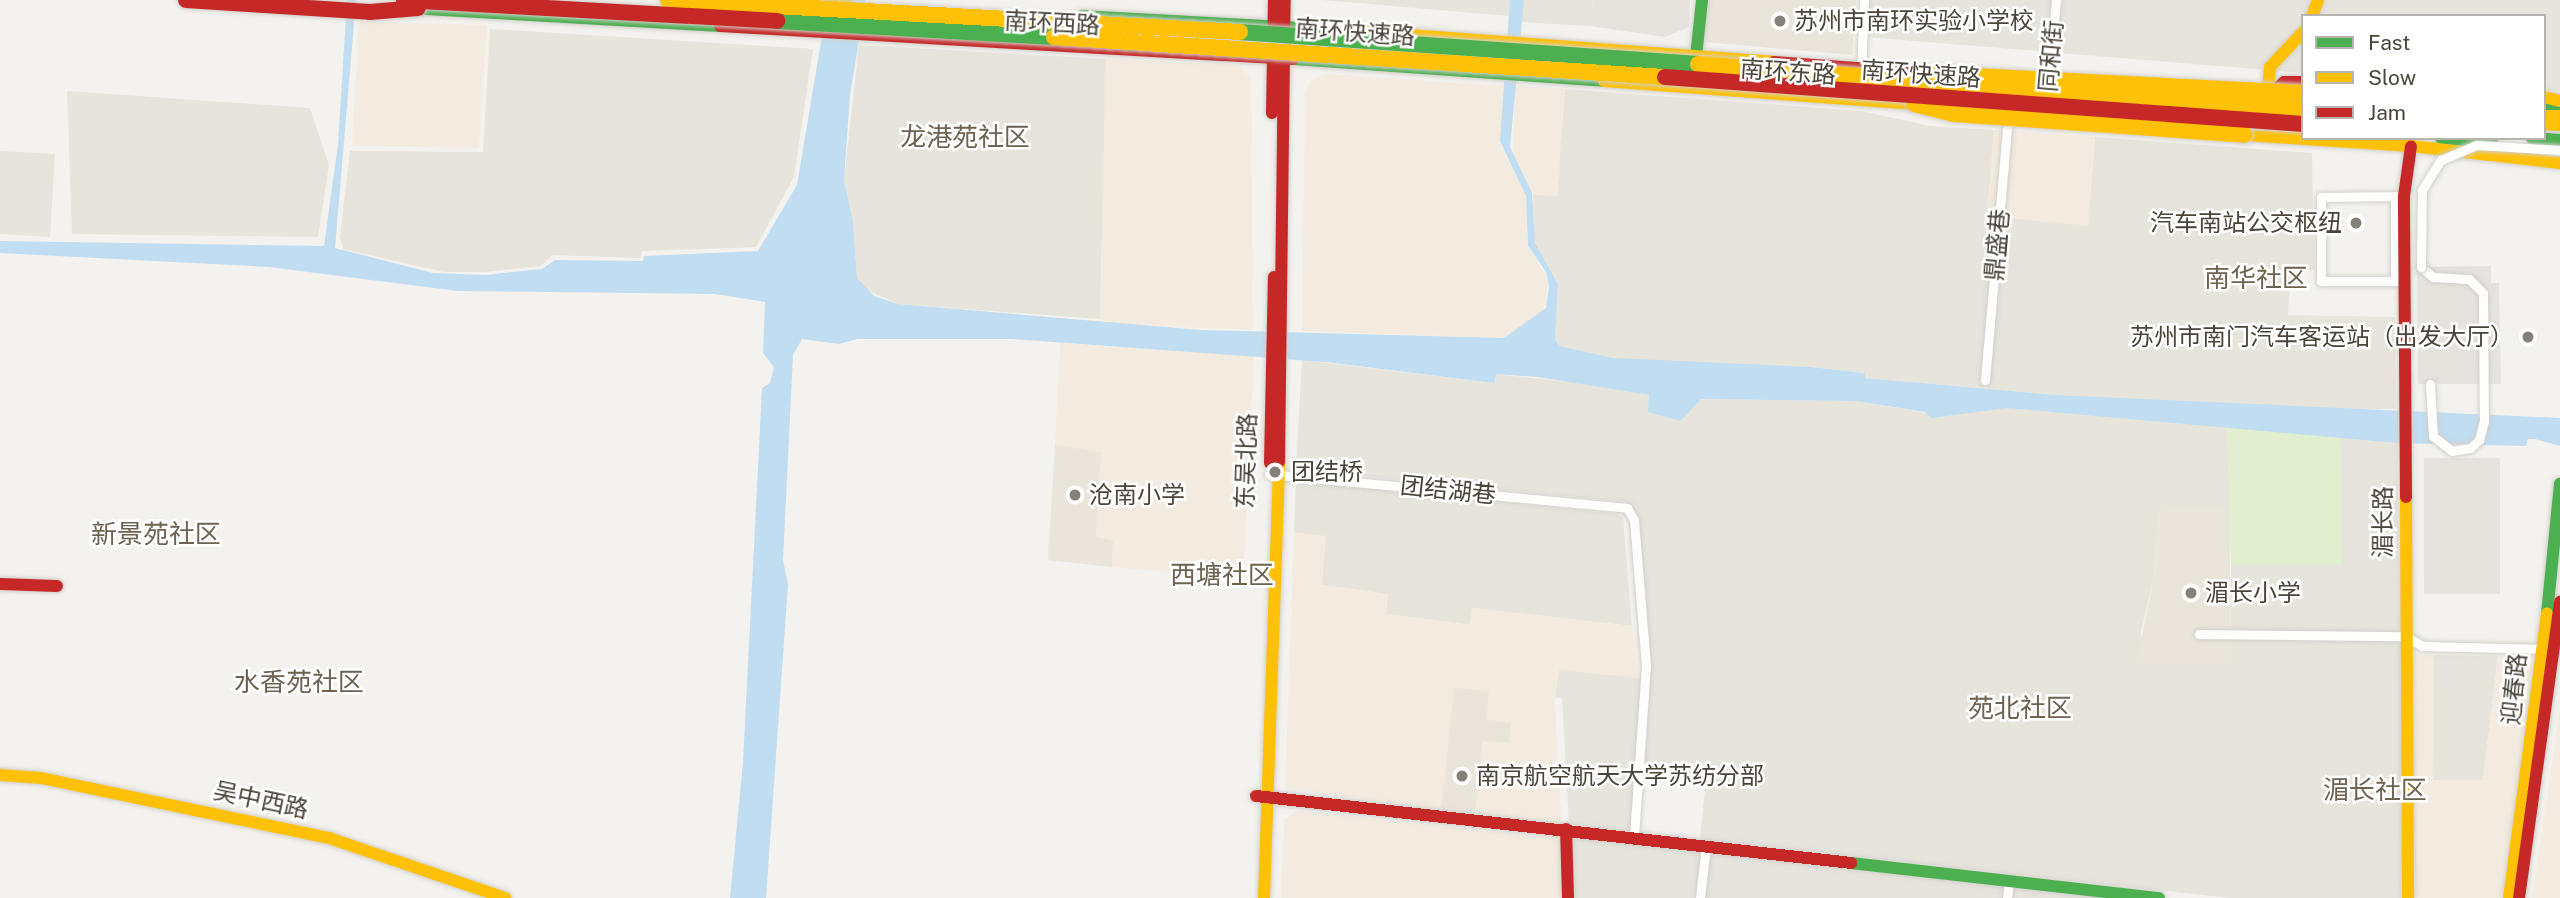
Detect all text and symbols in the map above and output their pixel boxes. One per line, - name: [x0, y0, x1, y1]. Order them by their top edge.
- street label: 南环西路: [1003, 6, 1101, 40]
- place label: 苏州市南环实验小学校: [1794, 7, 2034, 35]
- street label: 南环快速路: [1294, 13, 1416, 51]
- marker: 苏州市南环实验小学校: [1772, 13, 1788, 29]
- legend: [2301, 14, 2546, 140]
- street label: 同和街: [2034, 19, 2068, 93]
- text: Fast: [2368, 30, 2410, 55]
- street label: 南环东路: [1739, 54, 1837, 90]
- street label: 南环快速路: [1860, 55, 1982, 93]
- text: Slow: [2368, 65, 2416, 90]
- text: Jam: [2368, 100, 2406, 125]
- district label: 龙港苑社区: [900, 121, 1030, 153]
- street label: 鼎盛巷: [1980, 208, 2014, 282]
- place label: 汽车南站公交枢纽: [2150, 209, 2342, 237]
- marker: 汽车南站公交枢纽: [2348, 215, 2364, 231]
- district label: 南华社区: [2204, 262, 2308, 294]
- place label: 苏州市南门汽车客运站（出发大厅）: [2130, 323, 2514, 351]
- marker: 苏州市南门汽车客运站（出发大厅）: [2520, 329, 2536, 345]
- street label: 东吴北路: [1230, 413, 1262, 509]
- place label: 团结桥: [1291, 458, 1363, 486]
- marker: 团结桥: [1265, 462, 1285, 482]
- street label: 团结湖巷: [1399, 471, 1497, 509]
- place label: 沧南小学: [1089, 481, 1185, 509]
- street label: 湄长路: [2369, 486, 2397, 558]
- marker: 沧南小学: [1067, 487, 1083, 503]
- district label: 新景苑社区: [91, 518, 221, 550]
- district label: 西塘社区: [1170, 559, 1274, 591]
- place label: 湄长小学: [2205, 579, 2301, 607]
- marker: 湄长小学: [2183, 585, 2199, 601]
- street label: 迎春路: [2496, 652, 2532, 726]
- district label: 水香苑社区: [234, 666, 364, 698]
- district label: 苑北社区: [1968, 692, 2072, 724]
- place label: 南京航空航天大学苏纺分部: [1476, 762, 1764, 790]
- marker: 南京航空航天大学苏纺分部: [1454, 768, 1470, 784]
- district label: 湄长社区: [2323, 774, 2427, 806]
- street label: 吴中西路: [211, 776, 311, 824]

